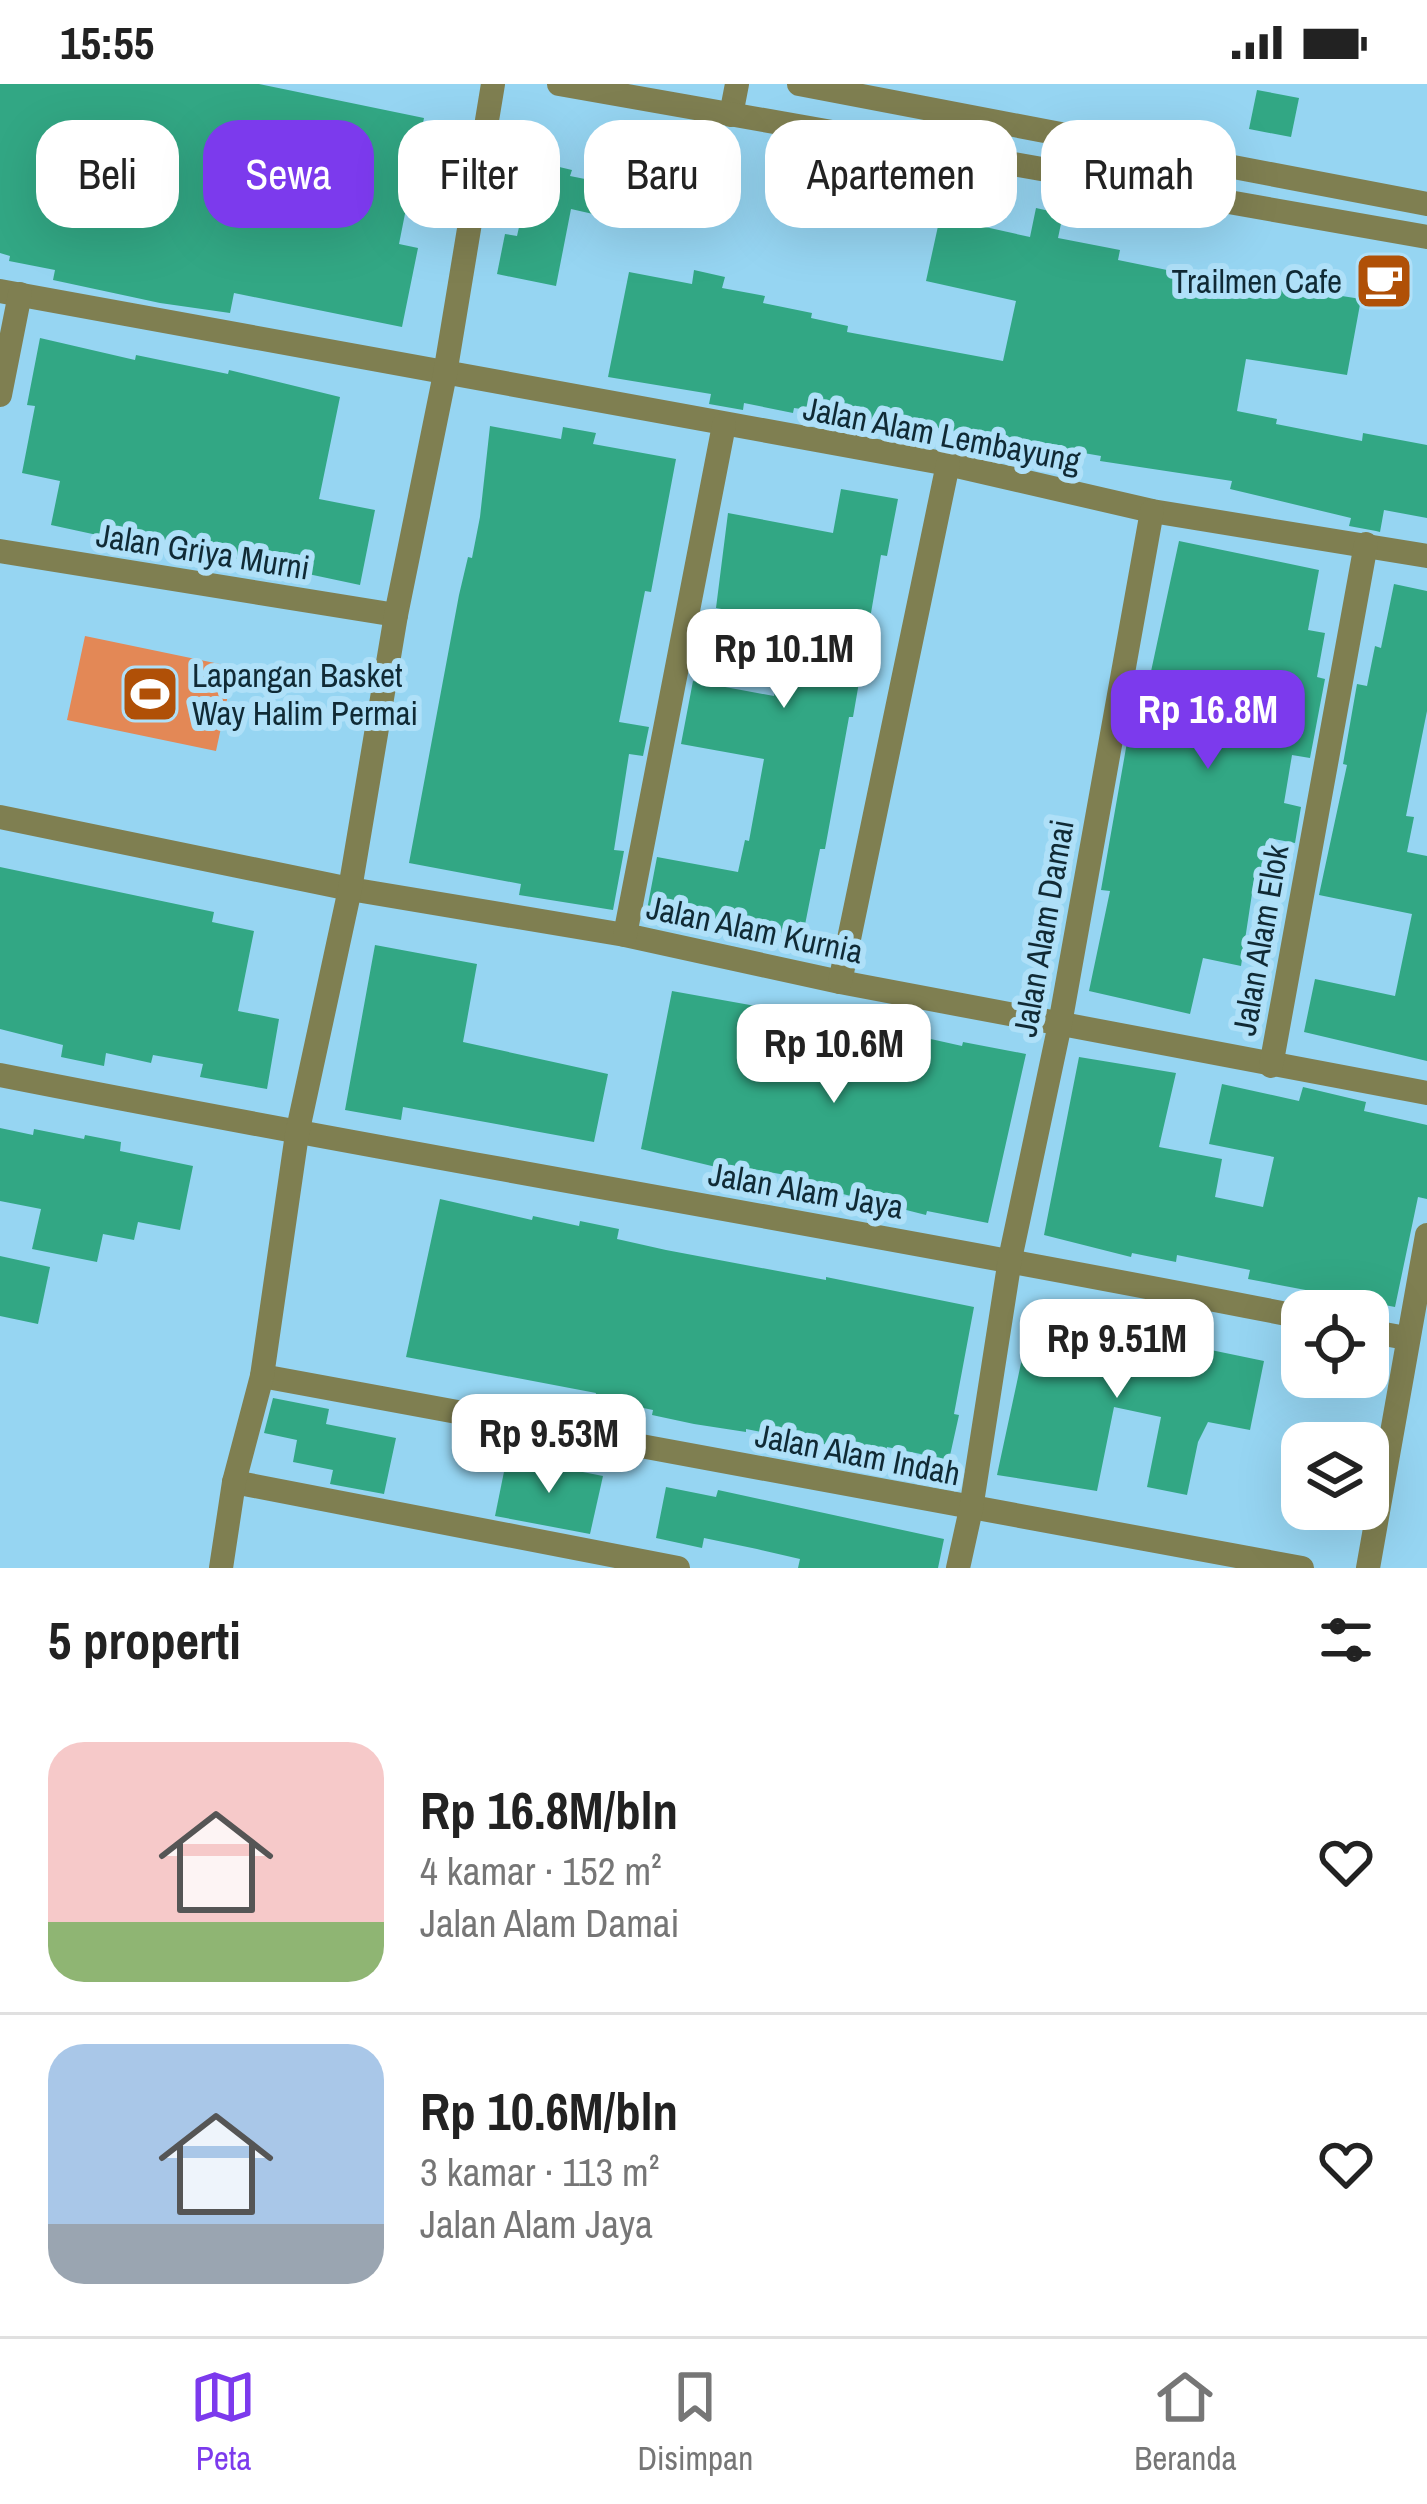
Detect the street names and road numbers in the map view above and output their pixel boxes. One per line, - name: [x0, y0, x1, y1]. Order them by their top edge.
- street label: Jalan Alam Lembayung: [800, 386, 1084, 482]
- street label: Jalan Griya Murni: [93, 512, 313, 590]
- street label: Jalan Alam Damai: [1002, 816, 1084, 1040]
- street label: Jalan Alam Elok: [1222, 841, 1298, 1039]
- street label: Jalan Alam Kurnia: [643, 885, 867, 973]
- street label: Jalan Alam Jaya: [705, 1151, 907, 1229]
- street label: Jalan Alam Indah: [752, 1413, 964, 1495]

